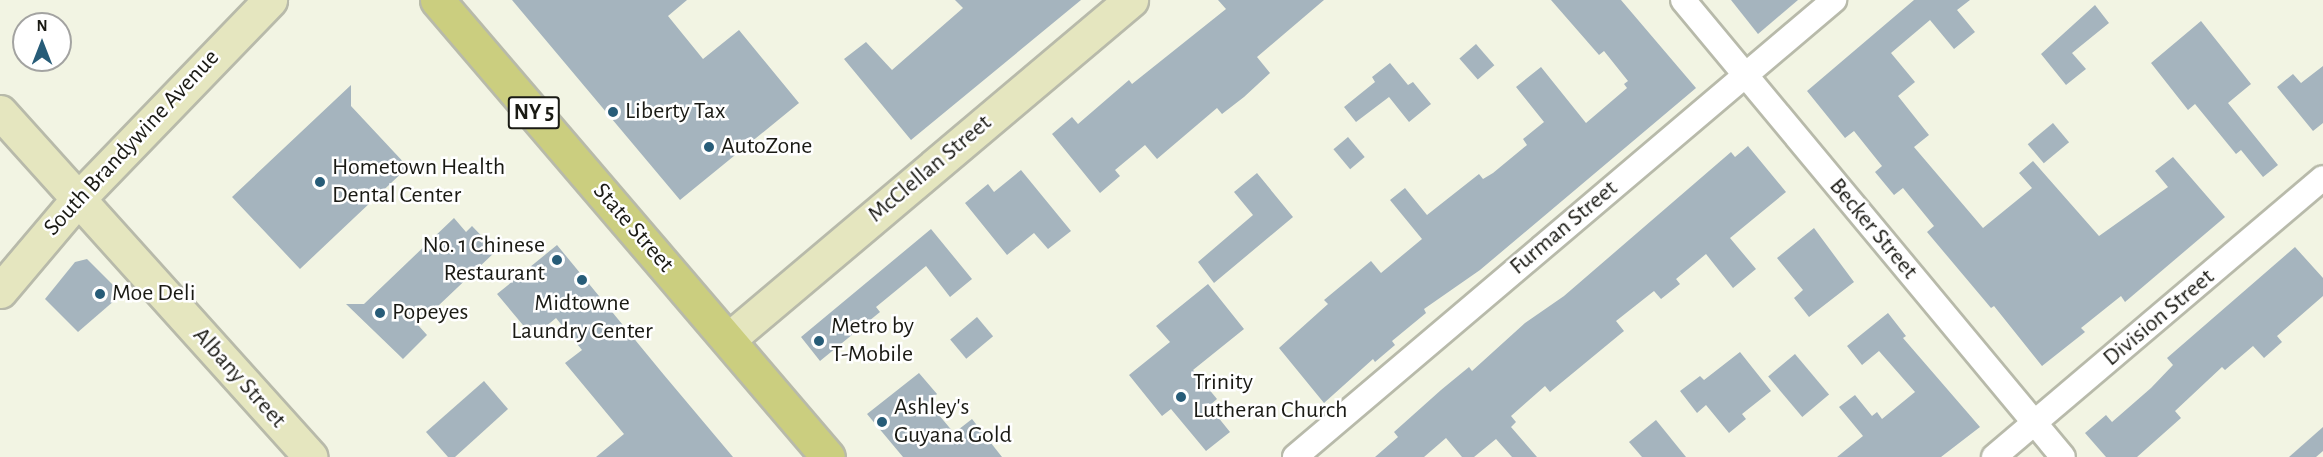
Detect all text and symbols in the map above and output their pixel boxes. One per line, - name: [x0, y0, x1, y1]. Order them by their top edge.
- north arrow: [12, 12, 72, 72]
- text: N: [36, 18, 48, 34]
- street label: South Brandywine Avenue: [38, 44, 226, 242]
- road number: NY 5: [507, 94, 561, 132]
- place label: Liberty Tax: [625, 98, 726, 126]
- marker: Liberty Tax: [606, 105, 620, 119]
- street label: McClellan Street: [862, 109, 998, 229]
- place label: AutoZone: [721, 133, 812, 161]
- marker: AutoZone: [702, 140, 716, 154]
- place label: Hometown Health Dental Center: [332, 154, 505, 210]
- street label: Becker Street: [1823, 173, 1923, 285]
- marker: Hometown Health Dental Center: [313, 175, 327, 189]
- street label: Furman Street: [1504, 175, 1624, 281]
- street label: State Street: [586, 177, 680, 279]
- place label: No. 1 Chinese Restaurant: [423, 232, 545, 288]
- marker: No. 1 Chinese Restaurant: [550, 253, 564, 267]
- street label: Division Street: [2098, 263, 2220, 373]
- marker: Midtowne Laundry Center: [575, 273, 589, 287]
- place label: Moe Deli: [112, 280, 196, 308]
- marker: Moe Deli: [93, 287, 107, 301]
- place label: Midtowne Laundry Center: [511, 290, 653, 346]
- place label: Popeyes: [392, 299, 468, 327]
- marker: Popeyes: [373, 306, 387, 320]
- place label: Metro by T-Mobile: [831, 313, 914, 369]
- street label: Albany Street: [186, 322, 292, 434]
- marker: Metro by T-Mobile: [812, 334, 826, 348]
- place label: Trinity Lutheran Church: [1193, 369, 1348, 425]
- marker: Trinity Lutheran Church: [1174, 390, 1188, 404]
- place label: Ashley's Guyana Gold: [894, 394, 1012, 450]
- marker: Ashley's Guyana Gold: [875, 415, 889, 429]

